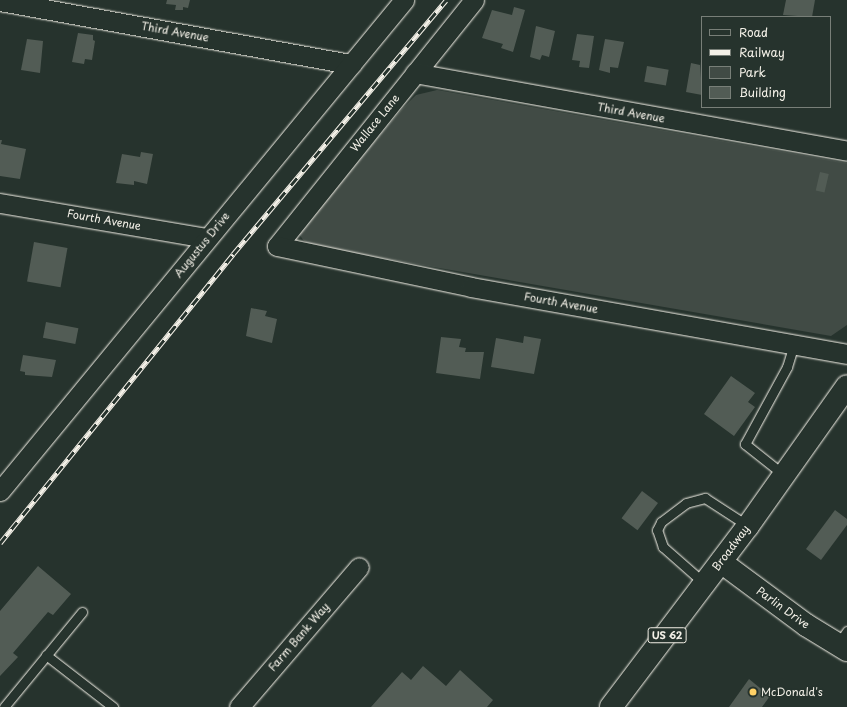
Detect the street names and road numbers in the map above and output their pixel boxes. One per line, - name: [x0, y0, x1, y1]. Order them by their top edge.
- street label: Third Avenue: [140, 19, 210, 45]
- street label: Wallace Lane: [348, 91, 402, 155]
- street label: Third Avenue: [596, 100, 666, 126]
- street label: Fourth Avenue: [66, 207, 142, 233]
- street label: Augustus Drive: [171, 210, 233, 280]
- street label: Fourth Avenue: [523, 290, 599, 316]
- street label: Broadway: [710, 523, 752, 573]
- street label: Parlin Drive: [754, 584, 812, 632]
- street label: Farm Bank Way: [266, 600, 332, 674]
- road number: US 62: [647, 627, 687, 643]

